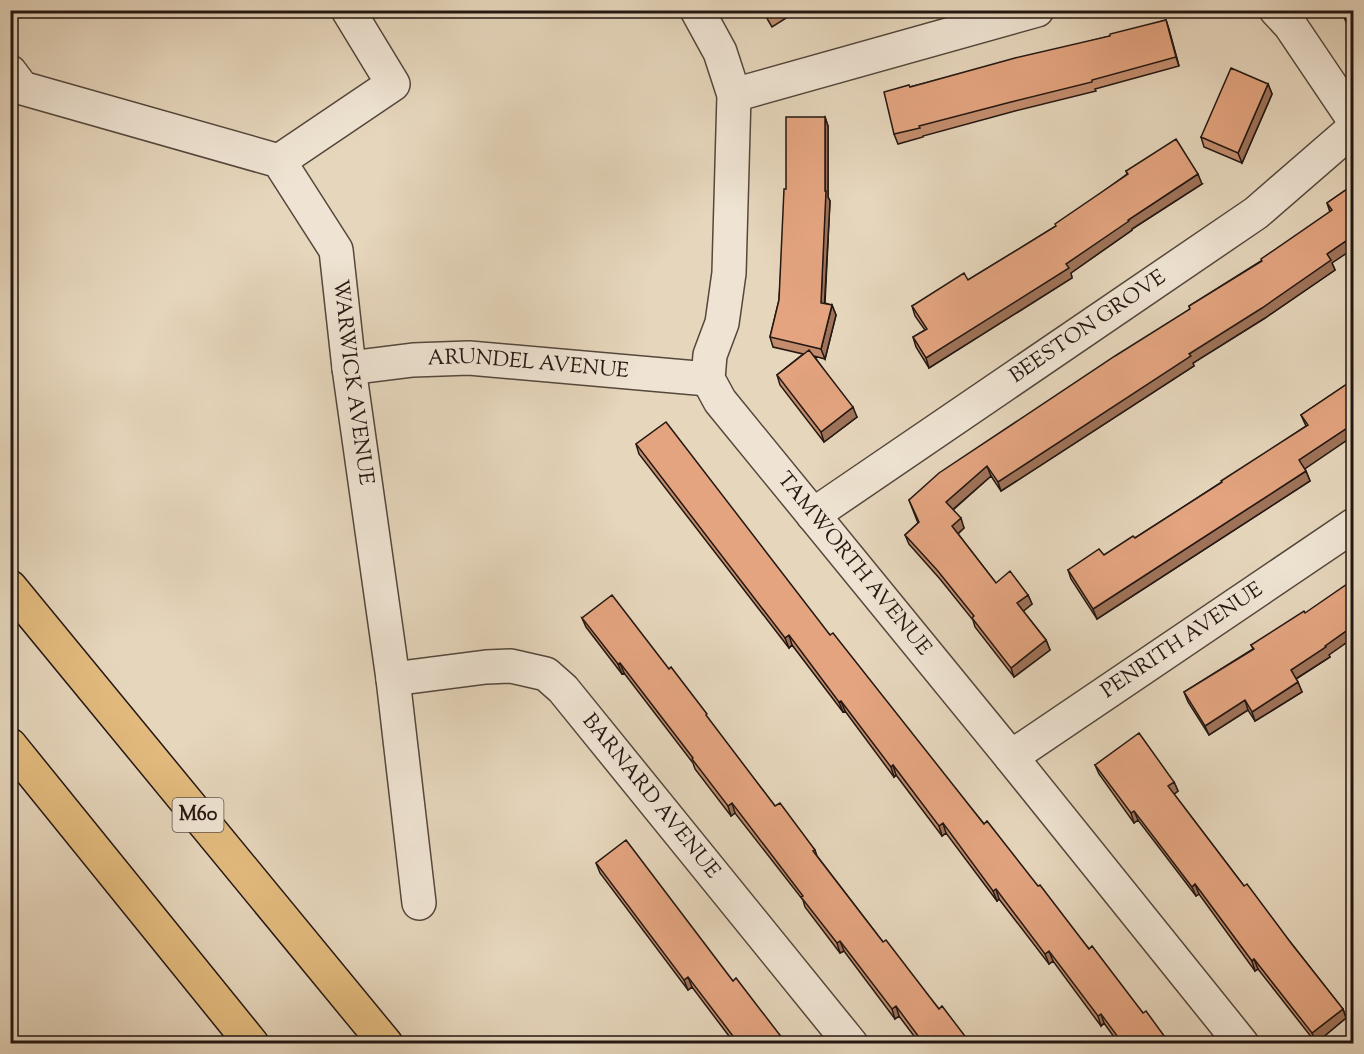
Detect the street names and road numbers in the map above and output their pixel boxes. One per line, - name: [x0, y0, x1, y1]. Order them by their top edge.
- street label: BEESTON GROVE: [1004, 263, 1173, 392]
- street label: WARWICK AVENUE: [324, 278, 380, 487]
- street label: ARUNDEL AVENUE: [427, 343, 630, 387]
- street label: TAMWORTH AVENUE: [769, 466, 938, 663]
- street label: PENRITH AVENUE: [1096, 575, 1270, 707]
- street label: BARNARD AVENUE: [574, 708, 727, 886]
- road number: M60: [172, 798, 224, 832]

